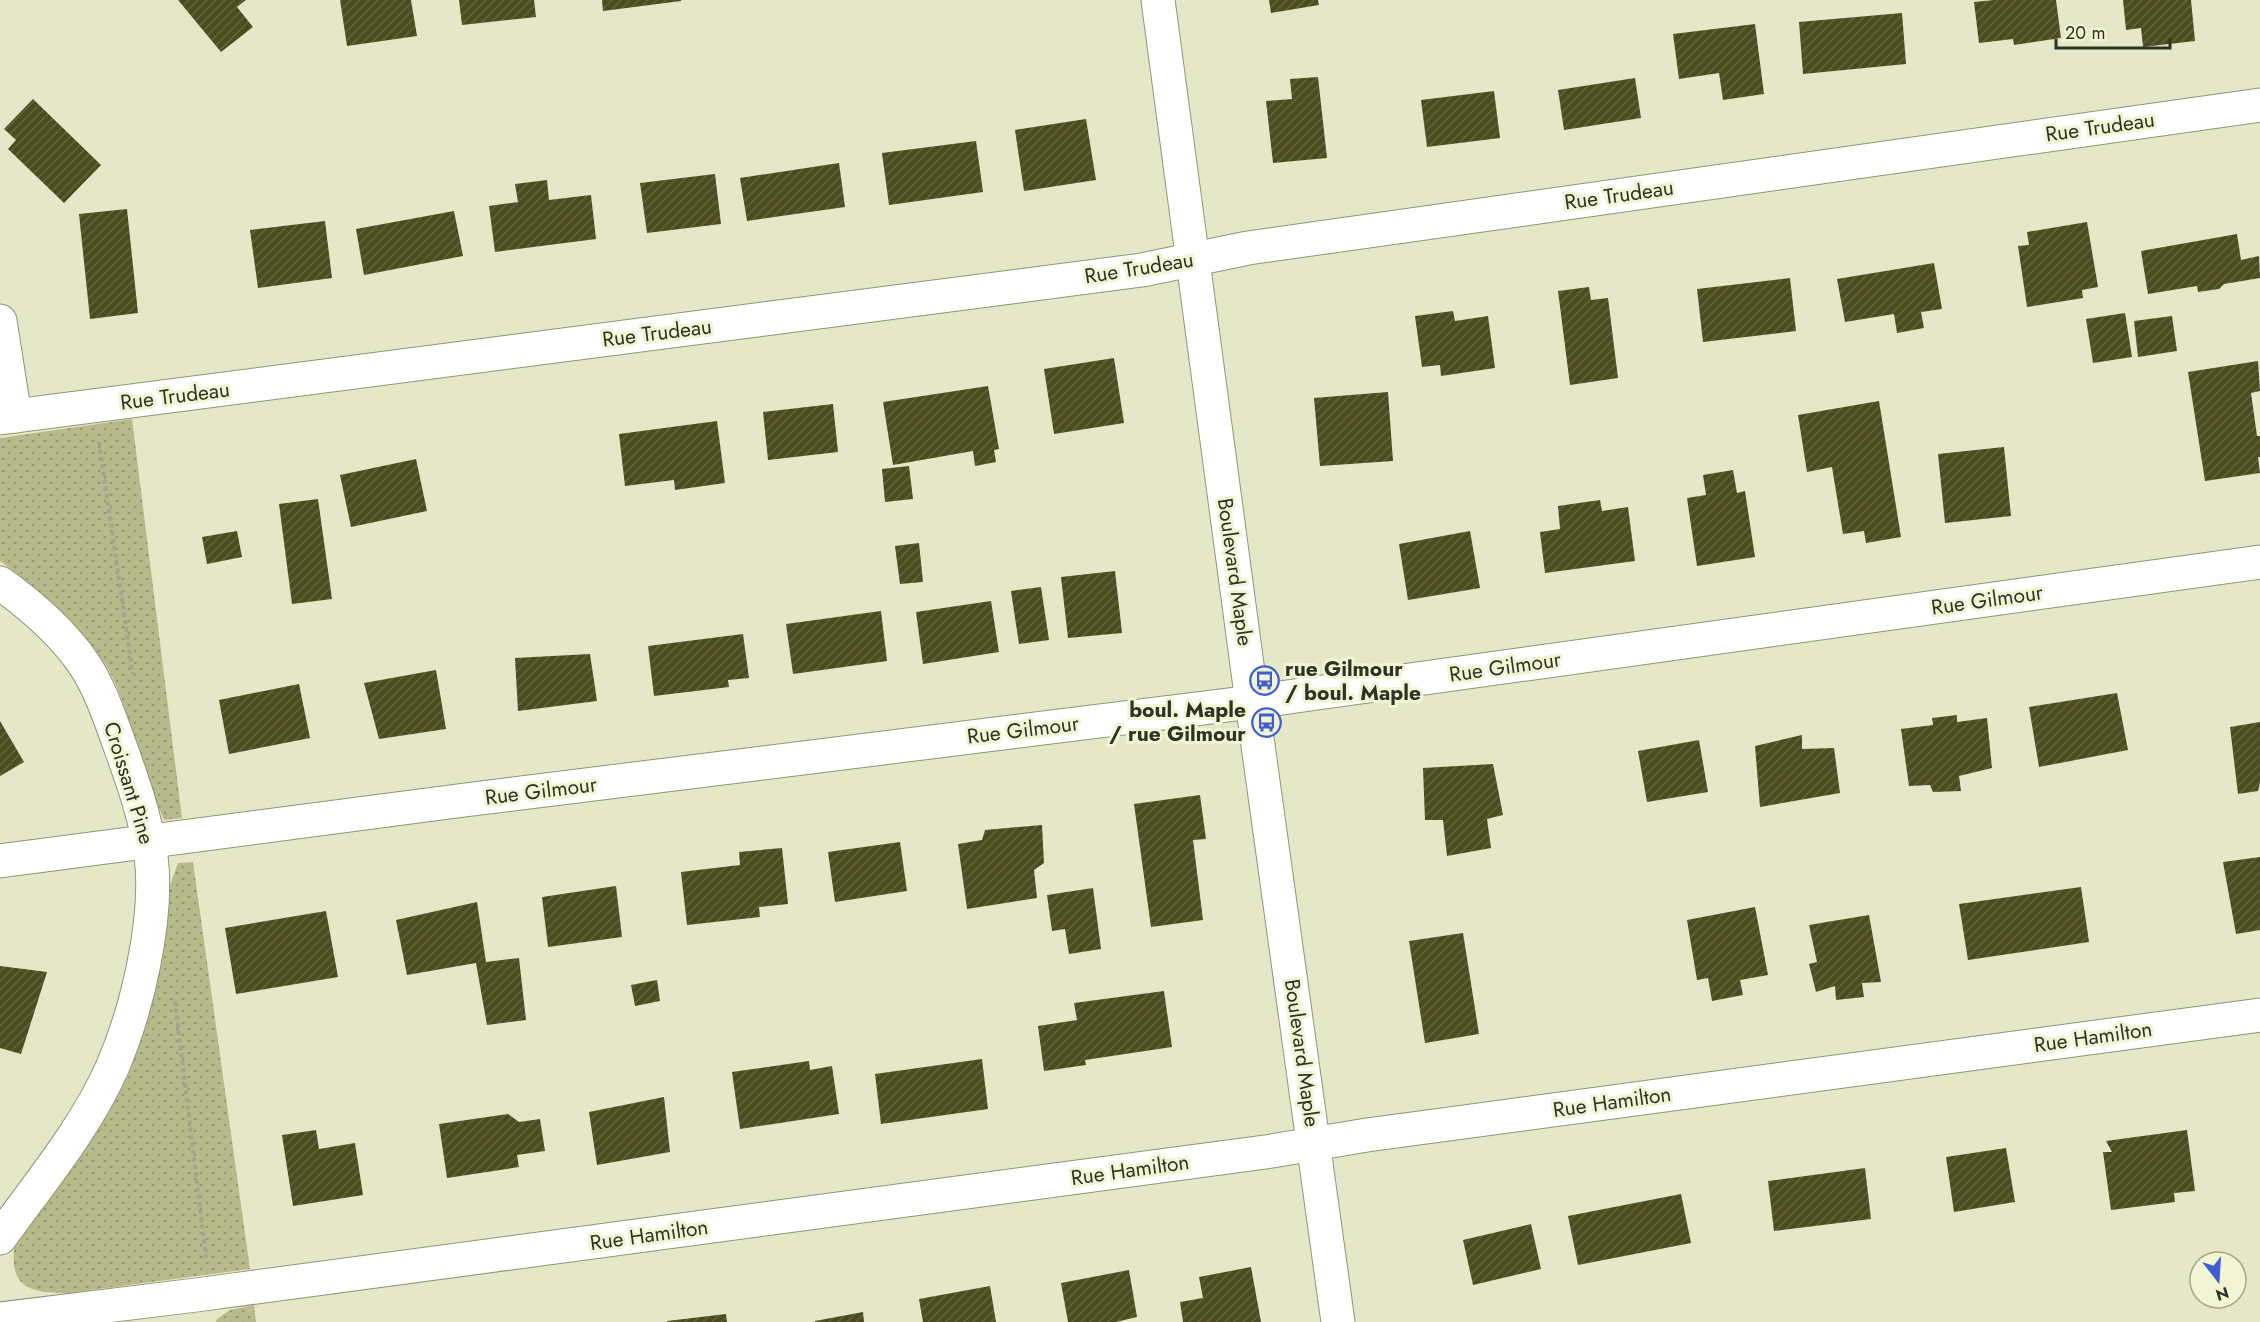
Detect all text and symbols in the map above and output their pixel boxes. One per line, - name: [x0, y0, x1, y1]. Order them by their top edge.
- scale bar: [2056, 12, 2170, 50]
- text: 20 m: [2065, 20, 2105, 46]
- street label: Rue Trudeau: [2043, 104, 2157, 150]
- street label: Rue Trudeau: [1562, 172, 1676, 218]
- street label: Rue Trudeau: [1082, 245, 1196, 291]
- street label: Rue Trudeau: [601, 311, 713, 355]
- street label: Rue Trudeau: [119, 374, 231, 418]
- street label: Boulevard Maple: [1210, 496, 1260, 648]
- street label: Rue Gilmour: [1929, 577, 2046, 623]
- street label: Rue Gilmour: [1447, 644, 1564, 690]
- place label: rue Gilmour / boul. Maple: [1285, 654, 1421, 708]
- bus stop icon: rue Gilmour / boul. Maple: [1248, 665, 1280, 697]
- place label: boul. Maple / rue Gilmour: [1109, 695, 1246, 749]
- bus stop icon: boul. Maple / rue Gilmour: [1251, 706, 1283, 738]
- street label: Rue Gilmour: [965, 708, 1081, 752]
- street label: Croissant Pine: [96, 718, 162, 848]
- street label: Rue Gilmour: [483, 769, 599, 813]
- street label: Boulevard Maple: [1277, 977, 1327, 1129]
- street label: Rue Hamilton: [2032, 1014, 2154, 1060]
- street label: Rue Hamilton: [1551, 1079, 1673, 1125]
- street label: Rue Hamilton: [1069, 1147, 1191, 1193]
- street label: Rue Hamilton: [588, 1212, 710, 1258]
- north arrow: [2188, 1250, 2248, 1310]
- text: N: [2213, 1281, 2232, 1307]

